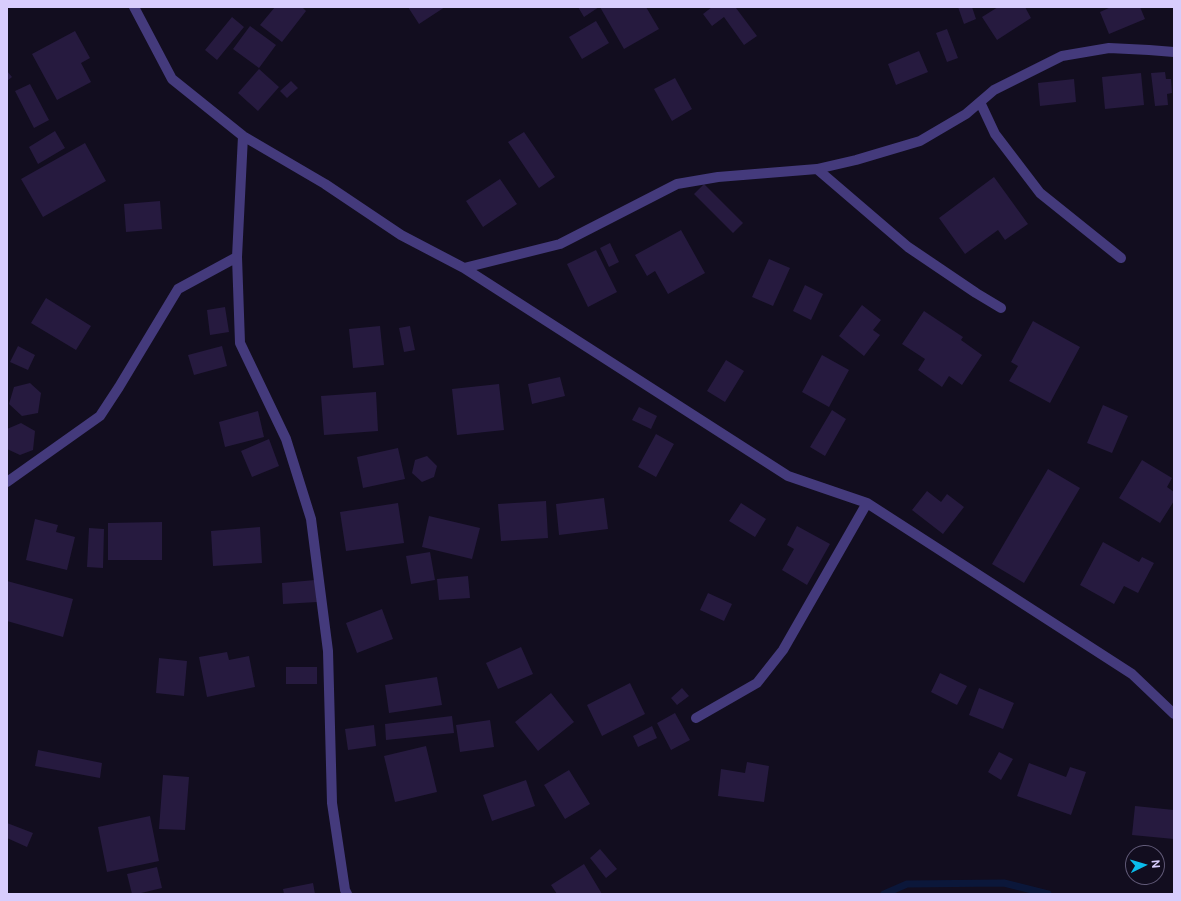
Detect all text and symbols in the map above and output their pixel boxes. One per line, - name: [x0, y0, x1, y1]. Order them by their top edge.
- north arrow: [1125, 845, 1165, 885]
- text: N: [1150, 859, 1162, 869]

